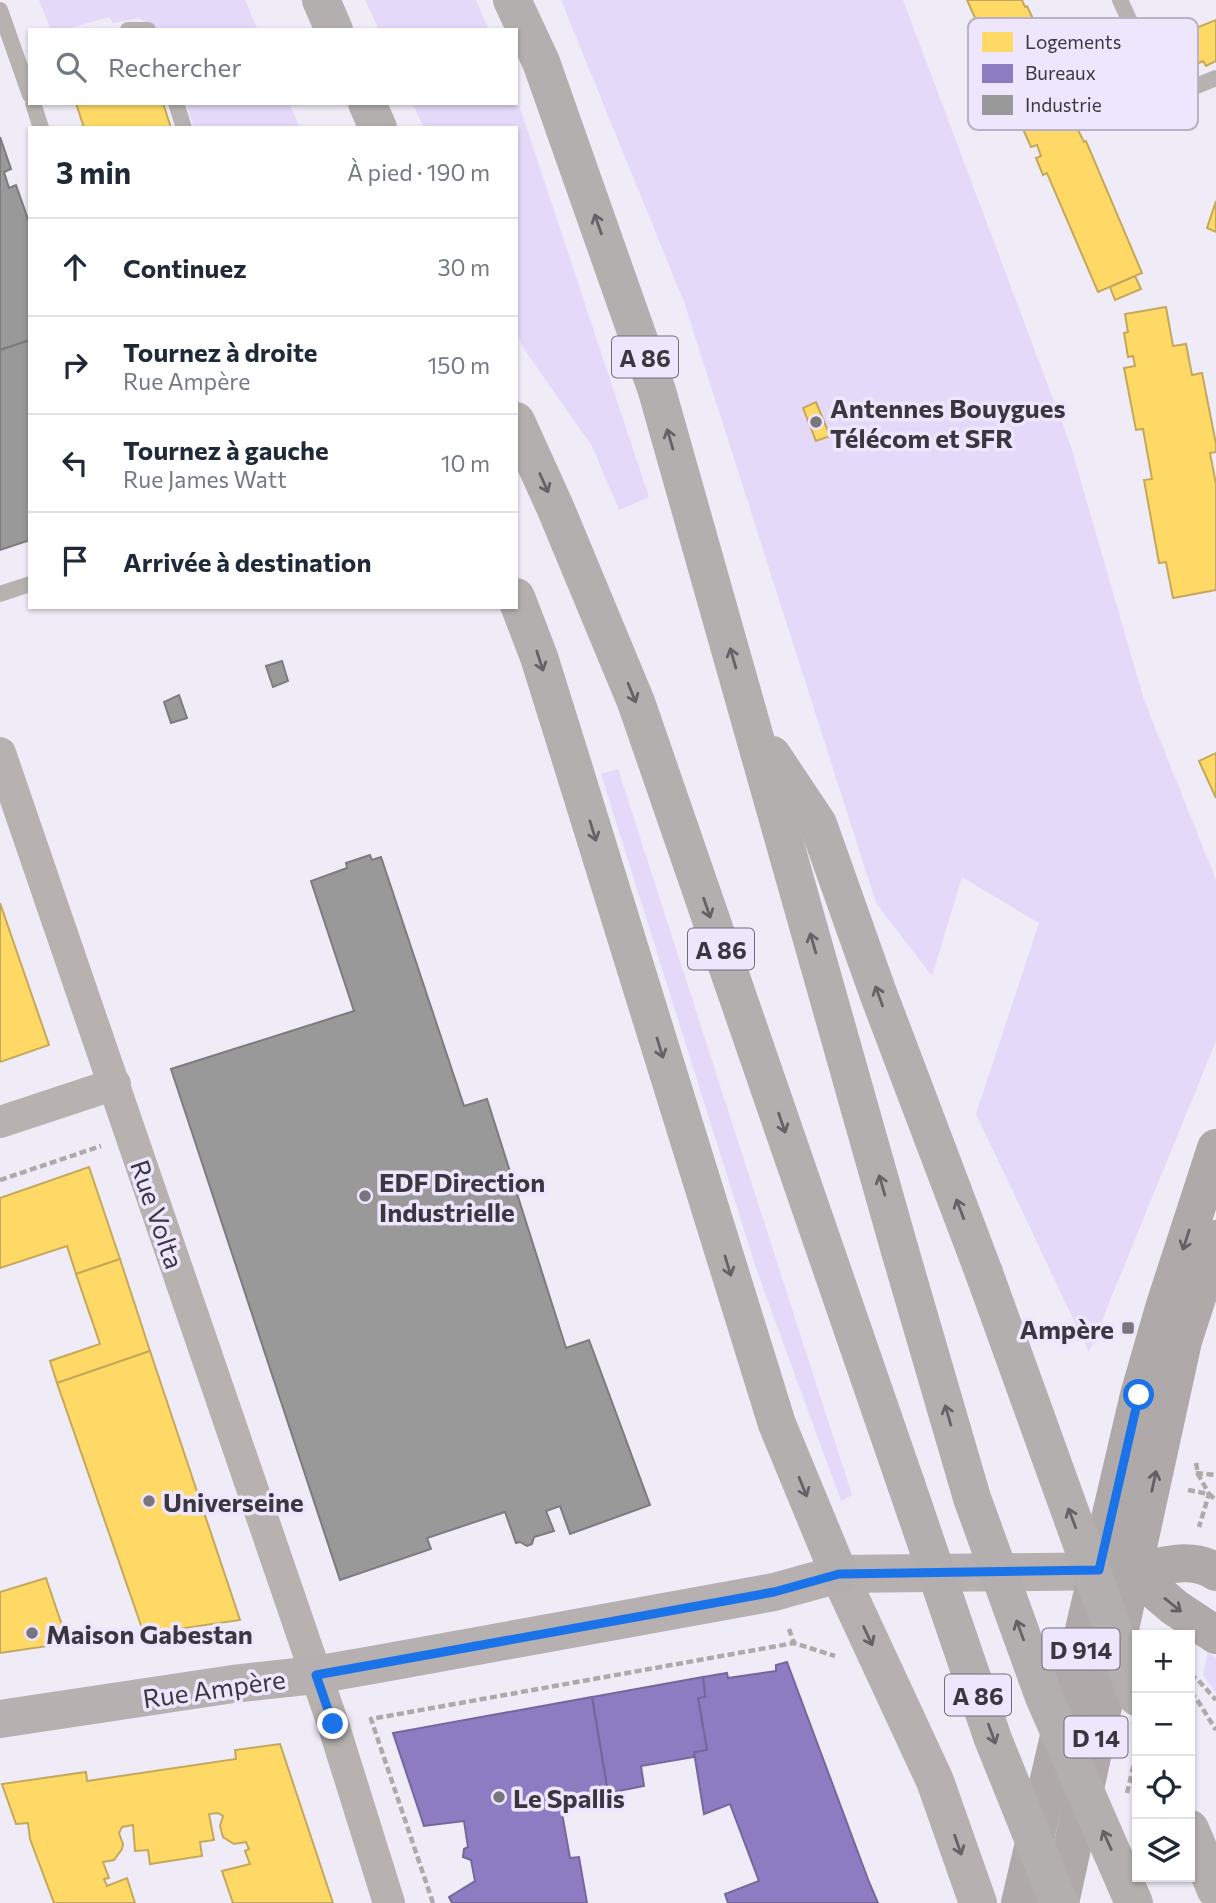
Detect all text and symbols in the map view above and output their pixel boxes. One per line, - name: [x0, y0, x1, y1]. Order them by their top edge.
- legend: [968, 18, 1198, 130]
- search box: [28, 28, 518, 105]
- text: Logements: [1025, 30, 1121, 53]
- icon: search: [52, 48, 90, 86]
- text: Rechercher: [108, 51, 242, 82]
- text: Bureaux: [1025, 61, 1096, 84]
- text: Industrie: [1025, 93, 1102, 116]
- text: 3 min: [56, 153, 131, 190]
- text: À pied · 190 m: [347, 158, 490, 186]
- one-way arrow: [591, 213, 603, 235]
- icon: ahead: [56, 248, 94, 286]
- text: Continuez: [123, 252, 247, 283]
- text: 30 m: [437, 253, 490, 281]
- text: Tournez à droite: [123, 336, 318, 367]
- road number: A 86: [612, 336, 678, 378]
- icon: right: [56, 346, 94, 384]
- text: 150 m: [427, 351, 490, 379]
- text: Rue Ampère: [123, 367, 250, 395]
- place label: Antennes Bouygues Télécom et SFR: [830, 392, 1066, 453]
- marker: Antennes Bouygues Télécom et SFR: [808, 414, 824, 430]
- one-way arrow: [663, 429, 676, 451]
- text: Tournez à gauche: [123, 434, 329, 465]
- icon: left: [56, 444, 94, 482]
- text: 10 m: [441, 449, 490, 477]
- text: Rue James Watt: [123, 465, 287, 493]
- one-way arrow: [538, 472, 551, 494]
- icon: arrive: [56, 542, 94, 580]
- text: Arrivée à destination: [123, 546, 371, 577]
- one-way arrow: [726, 647, 739, 670]
- one-way arrow: [534, 650, 547, 672]
- one-way arrow: [627, 682, 640, 704]
- one-way arrow: [587, 820, 600, 842]
- one-way arrow: [701, 897, 714, 919]
- road number: A 86: [688, 929, 754, 970]
- one-way arrow: [806, 932, 819, 954]
- one-way arrow: [872, 986, 885, 1008]
- one-way arrow: [655, 1037, 668, 1059]
- one-way arrow: [776, 1112, 789, 1134]
- street label: Rue Volta: [125, 1156, 191, 1272]
- place label: EDF Direction Industrielle: [379, 1166, 545, 1227]
- one-way arrow: [874, 1175, 887, 1197]
- marker: EDF Direction Industrielle: [357, 1188, 373, 1204]
- one-way arrow: [952, 1199, 965, 1221]
- one-way arrow: [1179, 1229, 1191, 1251]
- one-way arrow: [722, 1254, 735, 1276]
- place label: Ampère: [1019, 1313, 1114, 1344]
- marker: Ampère: [1120, 1320, 1136, 1336]
- route start: [1123, 1379, 1154, 1410]
- one-way arrow: [940, 1404, 953, 1426]
- one-way arrow: [1147, 1470, 1161, 1493]
- one-way arrow: [797, 1476, 810, 1498]
- place label: Universeine: [163, 1486, 304, 1517]
- marker: Universeine: [141, 1493, 157, 1509]
- one-way arrow: [1065, 1508, 1077, 1530]
- one-way arrow: [1163, 1598, 1181, 1613]
- place label: Maison Gabestan: [46, 1618, 253, 1649]
- one-way arrow: [1013, 1620, 1025, 1642]
- marker: Maison Gabestan: [24, 1625, 40, 1641]
- one-way arrow: [862, 1625, 875, 1646]
- road number: D 914: [1042, 1629, 1120, 1670]
- map controls: [1132, 1630, 1195, 1882]
- button: +: [1132, 1630, 1195, 1693]
- street label: Rue Ampère: [141, 1663, 287, 1713]
- road number: A 86: [945, 1674, 1011, 1716]
- button: −: [1132, 1693, 1195, 1756]
- route end: [317, 1708, 348, 1739]
- road number: D 14: [1064, 1716, 1128, 1758]
- one-way arrow: [987, 1722, 999, 1744]
- button: locate: [1132, 1756, 1195, 1819]
- place label: Le Spallis: [513, 1782, 625, 1813]
- marker: Le Spallis: [491, 1789, 507, 1805]
- button: layers: [1132, 1819, 1195, 1882]
- one-way arrow: [1099, 1830, 1112, 1852]
- one-way arrow: [953, 1833, 965, 1855]

